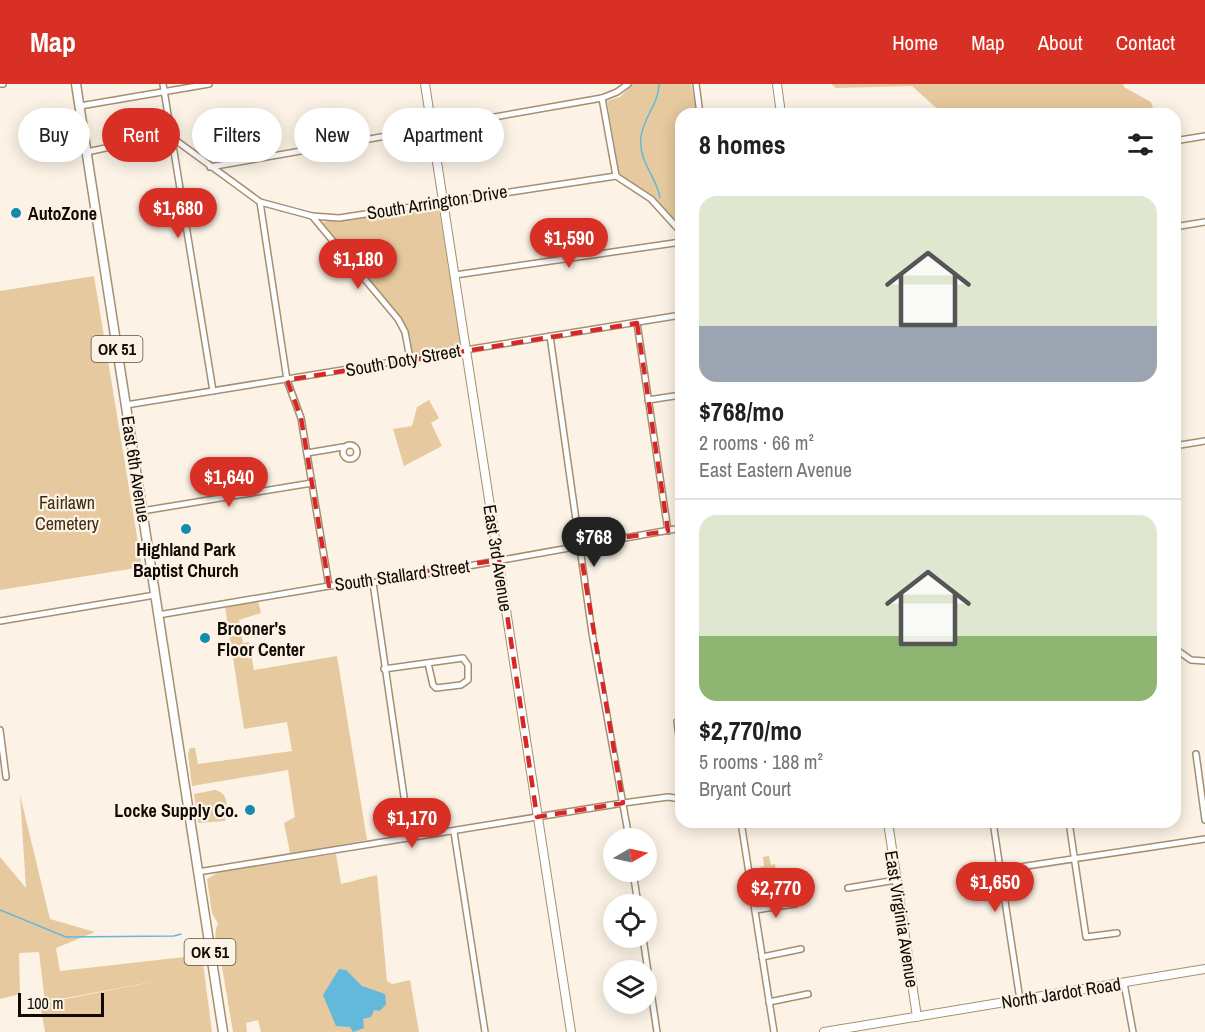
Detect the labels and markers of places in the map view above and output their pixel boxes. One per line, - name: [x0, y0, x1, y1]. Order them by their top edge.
- pin: $1,680: [129, 188, 227, 239]
- place label: AutoZone: [28, 201, 97, 226]
- marker: AutoZone: [9, 206, 23, 220]
- pin: $1,590: [520, 218, 618, 269]
- pin: $1,180: [309, 239, 407, 290]
- pin: $1,640: [180, 457, 278, 508]
- pin: $768: [558, 517, 630, 568]
- marker: Highland Park Baptist Church: [179, 522, 193, 536]
- place label: Highland Park Baptist Church: [133, 537, 239, 583]
- place label: Brooner's Floor Center: [217, 616, 305, 662]
- marker: Brooner's Floor Center: [198, 631, 212, 645]
- place label: Locke Supply Co.: [114, 798, 238, 823]
- pin: $1,170: [363, 798, 461, 849]
- marker: Locke Supply Co.: [243, 803, 257, 817]
- pin: $1,650: [946, 862, 1044, 913]
- pin: $2,770: [727, 868, 825, 919]

